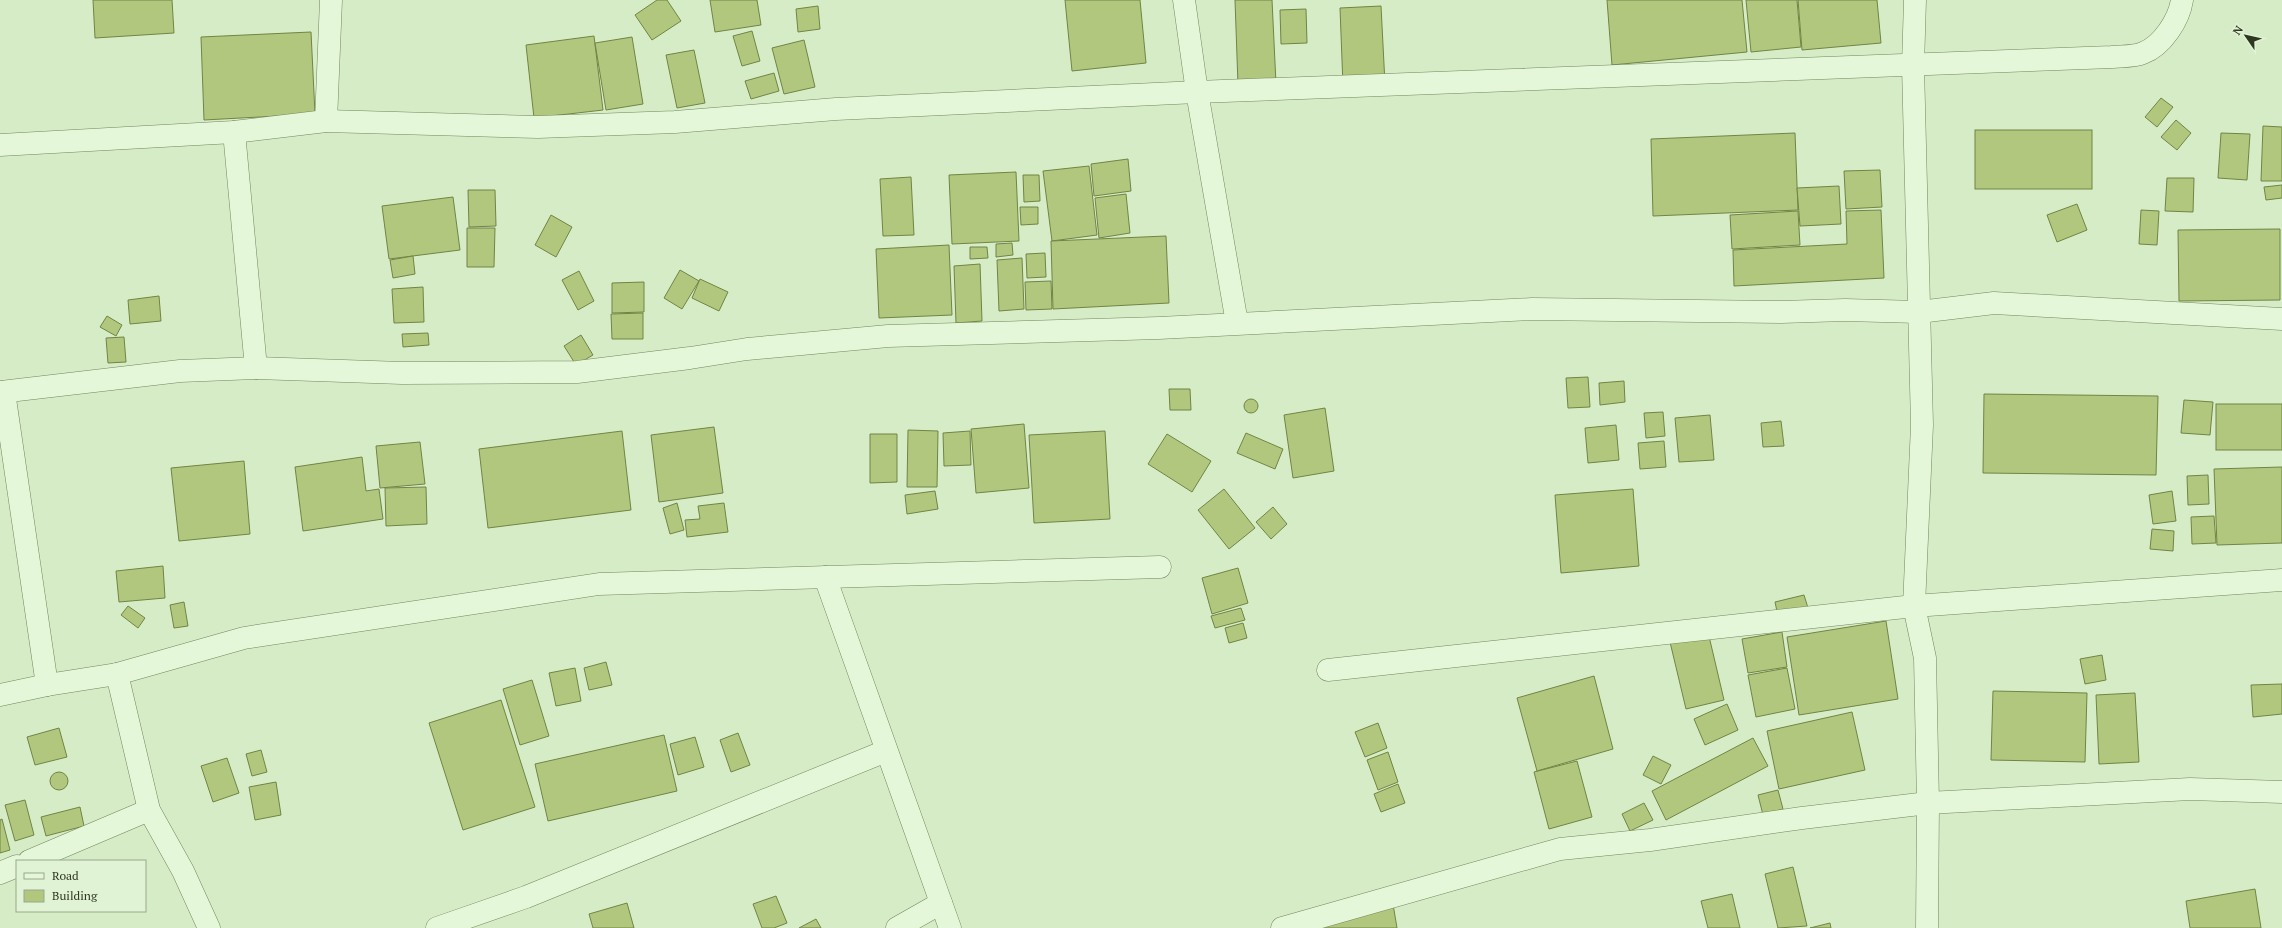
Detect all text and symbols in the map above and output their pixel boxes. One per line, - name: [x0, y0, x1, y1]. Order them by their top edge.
- north arrow: [2226, 16, 2266, 56]
- text: N: [2230, 22, 2246, 38]
- legend: [16, 860, 146, 912]
- text: Road: [52, 868, 79, 883]
- text: Building: [52, 888, 98, 903]

